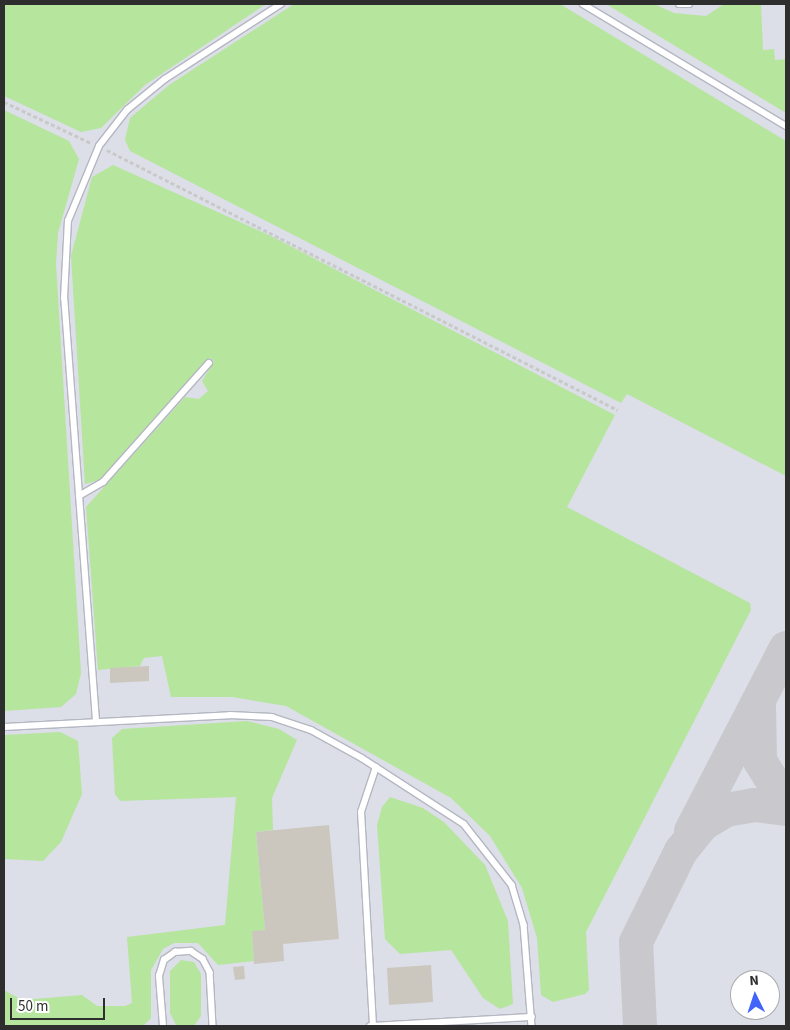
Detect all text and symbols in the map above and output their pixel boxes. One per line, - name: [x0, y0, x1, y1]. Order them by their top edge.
- north arrow: [730, 970, 780, 1020]
- text: N: [749, 971, 759, 991]
- scale bar: [12, 988, 108, 1020]
- text: 50 m: [18, 996, 48, 1017]

